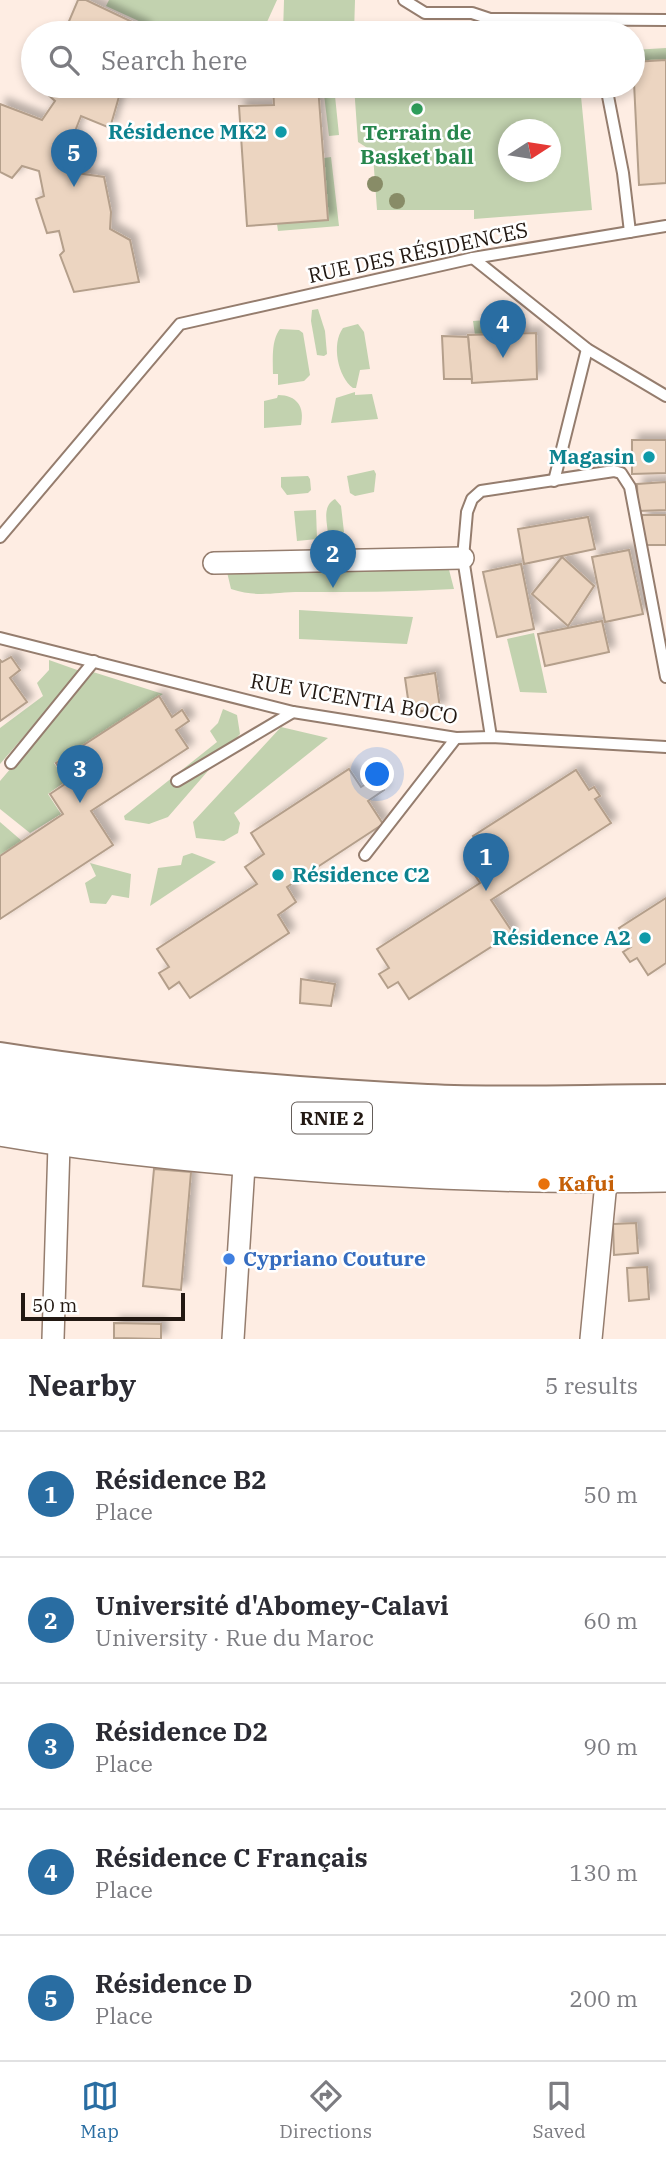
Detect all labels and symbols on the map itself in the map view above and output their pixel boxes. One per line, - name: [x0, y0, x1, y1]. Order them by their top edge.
- marker: Terrain de Basket ball: [409, 101, 425, 117]
- place label: Résidence MK2: [108, 117, 267, 145]
- place label: Terrain de Basket ball: [360, 118, 474, 170]
- north arrow: [498, 119, 561, 182]
- marker: Résidence MK2: [273, 124, 289, 140]
- pin: 5: [51, 129, 97, 187]
- street label: RUE DES RÉSIDENCES: [305, 215, 530, 289]
- pin: 4: [480, 300, 526, 358]
- place label: Magasin: [549, 442, 635, 470]
- marker: Magasin: [641, 449, 657, 465]
- pin: 2: [310, 530, 356, 588]
- street label: RUE VICENTIA BOCO: [248, 666, 460, 730]
- pin: 3: [57, 745, 103, 803]
- your location: [360, 757, 394, 791]
- pin: 1: [463, 833, 509, 891]
- place label: Résidence C2: [292, 860, 430, 888]
- marker: Résidence C2: [270, 867, 286, 883]
- place label: Résidence A2: [492, 923, 631, 951]
- marker: Résidence A2: [637, 930, 653, 946]
- road number: RNIE 2: [292, 1102, 372, 1134]
- place label: Kafui: [558, 1169, 615, 1197]
- marker: Kafui: [536, 1176, 552, 1192]
- place label: Cypriano Couture: [243, 1244, 426, 1272]
- marker: Cypriano Couture: [221, 1251, 237, 1267]
- scale bar: [21, 1290, 186, 1322]

